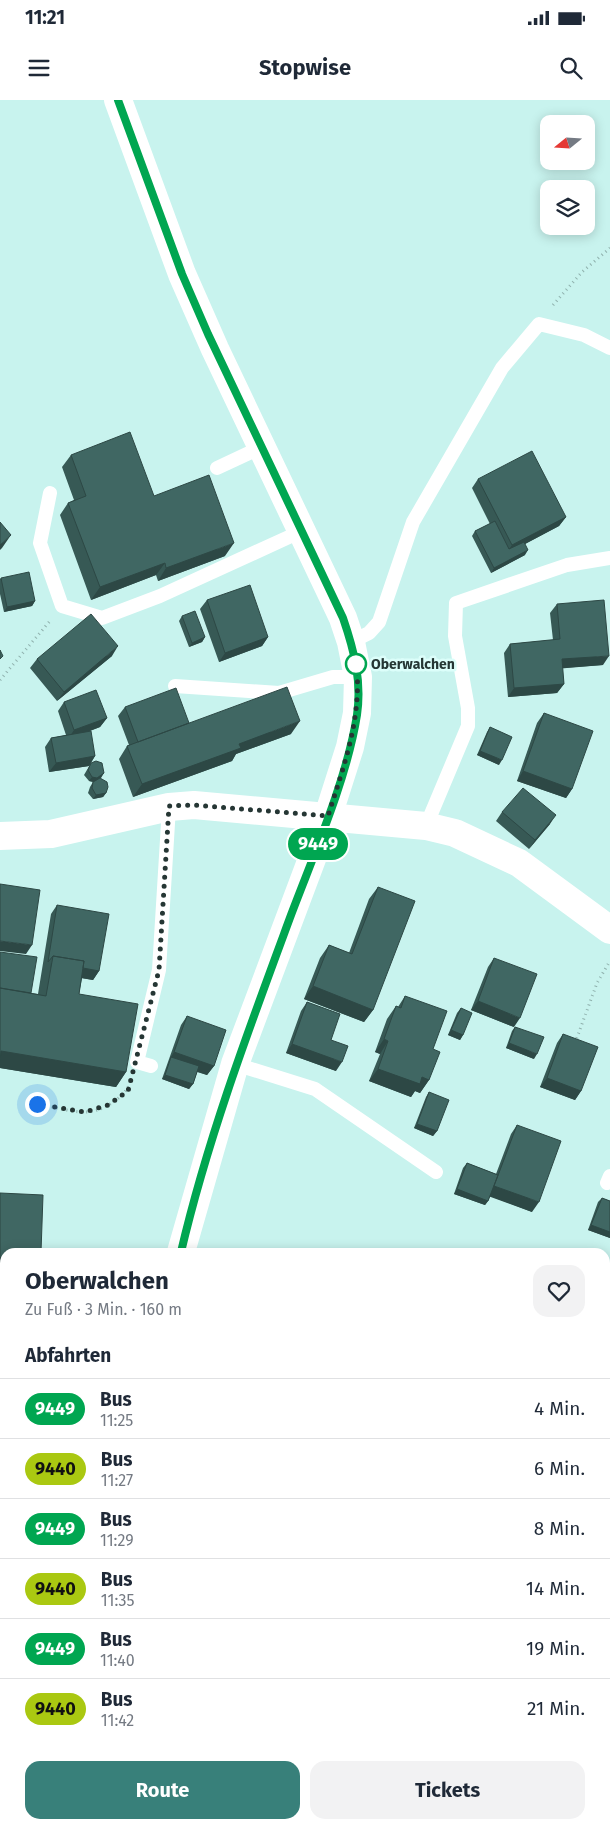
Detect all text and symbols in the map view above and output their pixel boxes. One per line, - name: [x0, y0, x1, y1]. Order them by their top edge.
- text: 11:21: [25, 6, 65, 29]
- icon: menu: [25, 54, 53, 82]
- text: Stopwise: [259, 54, 351, 81]
- icon: search: [557, 54, 585, 82]
- north arrow: [540, 115, 595, 170]
- map controls: [540, 115, 595, 235]
- button: layers: [540, 180, 595, 235]
- marker: Oberwalchen: [345, 653, 367, 675]
- place label: Oberwalchen: [371, 656, 455, 673]
- line badge: 9449: [283, 828, 353, 860]
- text: 9449: [298, 833, 338, 855]
- your location: [25, 1092, 50, 1117]
- button: heart: [533, 1265, 585, 1317]
- text: Oberwalchen: [25, 1267, 169, 1295]
- text: Zu Fuß · 3 Min. · 160 m: [25, 1300, 182, 1319]
- text: Abfahrten: [25, 1344, 111, 1367]
- text: Bus: [100, 1388, 132, 1411]
- text: 4 Min.: [534, 1397, 585, 1420]
- text: 9449: [35, 1398, 75, 1420]
- text: 11:25: [100, 1411, 133, 1430]
- text: Bus: [101, 1448, 133, 1471]
- text: 6 Min.: [534, 1457, 585, 1480]
- text: 9440: [35, 1458, 76, 1480]
- text: 11:27: [101, 1471, 133, 1490]
- text: Bus: [100, 1508, 132, 1531]
- text: 8 Min.: [534, 1517, 585, 1540]
- text: 9449: [35, 1518, 75, 1540]
- text: 11:29: [100, 1531, 134, 1550]
- text: Bus: [101, 1568, 133, 1591]
- text: 14 Min.: [526, 1577, 585, 1600]
- text: 9440: [35, 1578, 76, 1600]
- text: 11:35: [101, 1591, 134, 1610]
- text: Bus: [100, 1628, 132, 1651]
- text: 19 Min.: [526, 1637, 585, 1660]
- text: 9449: [35, 1638, 75, 1660]
- text: 11:40: [100, 1651, 135, 1670]
- text: Bus: [101, 1688, 133, 1711]
- text: 21 Min.: [527, 1697, 585, 1720]
- text: 9440: [35, 1698, 76, 1720]
- text: 11:42: [101, 1711, 134, 1730]
- button: Route: [25, 1761, 300, 1819]
- button: Tickets: [310, 1761, 585, 1819]

